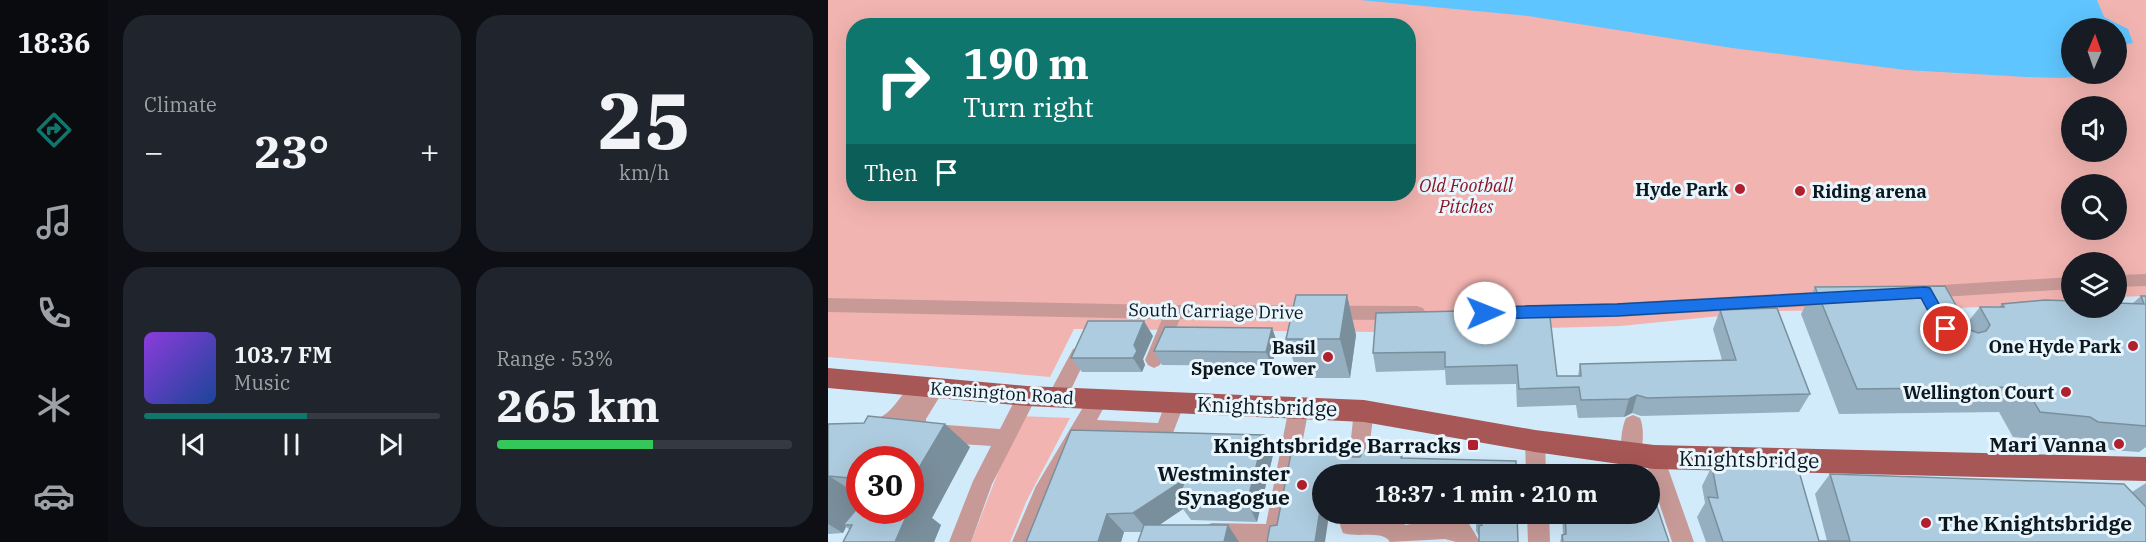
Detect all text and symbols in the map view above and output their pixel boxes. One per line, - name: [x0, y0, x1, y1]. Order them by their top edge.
- north arrow: [2061, 18, 2127, 84]
- map controls: [2061, 18, 2127, 318]
- text: 18:36: [18, 25, 90, 60]
- text: 190 m: [963, 36, 1089, 91]
- icon: right: [864, 42, 942, 120]
- text: 25: [597, 69, 691, 170]
- text: Turn right: [963, 89, 1094, 124]
- text: Climate: [144, 91, 217, 118]
- button: sound: [2061, 96, 2127, 162]
- icon: directions: [33, 109, 75, 151]
- text: 23°: [254, 122, 329, 180]
- text: −: [144, 130, 164, 173]
- text: +: [420, 130, 440, 173]
- icon: arrive: [930, 156, 963, 189]
- text: Then: [864, 158, 918, 187]
- text: km/h: [619, 159, 670, 186]
- park label: Old Football Pitches: [1419, 174, 1514, 218]
- button: search: [2061, 174, 2127, 240]
- place label: Hyde Park: [1635, 178, 1729, 201]
- place label: Riding arena: [1812, 180, 1927, 203]
- marker: Hyde Park: [1733, 182, 1747, 196]
- marker: Riding arena: [1793, 184, 1807, 198]
- icon: music: [33, 201, 75, 243]
- button: layers: [2061, 252, 2127, 318]
- position arrow: [1453, 281, 1517, 345]
- icon: phone: [33, 292, 75, 334]
- street label: South Carriage Drive: [1128, 298, 1304, 324]
- pin: [1920, 303, 1971, 354]
- icon: arrive: [1929, 312, 1962, 345]
- place label: One Hyde Park: [1988, 335, 2122, 358]
- place label: Basil Spence Tower: [1191, 336, 1316, 380]
- marker: One Hyde Park: [2126, 339, 2140, 353]
- text: 103.7 FM: [234, 340, 332, 369]
- text: Range · 53%: [497, 345, 613, 372]
- marker: Basil Spence Tower: [1321, 350, 1335, 364]
- text: Music: [234, 369, 290, 396]
- text: 265 km: [497, 376, 660, 434]
- street label: Kensington Road: [929, 376, 1075, 410]
- place label: Wellington Court: [1903, 381, 2054, 404]
- icon: climate: [33, 384, 75, 426]
- marker: Wellington Court: [2059, 385, 2073, 399]
- street label: Knightsbridge: [1196, 390, 1338, 422]
- icon: previous: [177, 428, 210, 461]
- icon: pause: [275, 428, 308, 461]
- icon: next: [374, 428, 407, 461]
- place label: Mari Vanna: [1989, 430, 2107, 458]
- place label: Knightsbridge Barracks: [1213, 431, 1461, 459]
- marker: Mari Vanna: [2112, 437, 2126, 451]
- marker: Knightsbridge Barracks: [1466, 438, 1480, 452]
- street label: Knightsbridge: [1678, 444, 1820, 474]
- speed limit sign: 30: [846, 446, 924, 524]
- place label: Westminster Synagogue: [1157, 459, 1291, 511]
- icon: car: [33, 475, 75, 517]
- marker: Westminster Synagogue: [1295, 478, 1309, 492]
- text: 18:37 · 1 min · 210 m: [1374, 479, 1598, 508]
- place label: The Knightsbridge: [1938, 509, 2132, 537]
- marker: The Knightsbridge: [1919, 516, 1933, 530]

